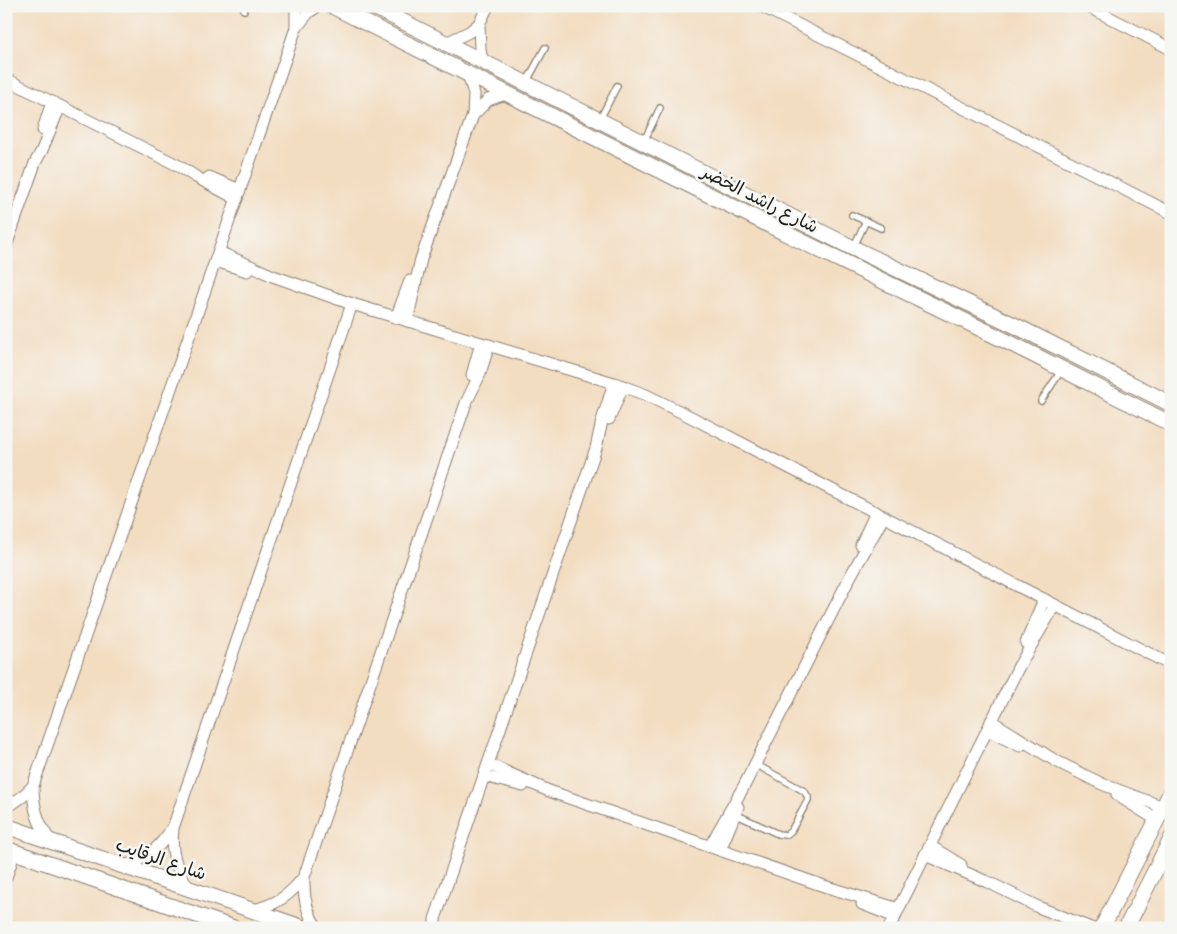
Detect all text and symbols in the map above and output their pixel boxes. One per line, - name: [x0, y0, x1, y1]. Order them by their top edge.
- street label: شارع راشد الخضر: [696, 160, 822, 239]
- street label: شارع الرقايب: [112, 834, 209, 886]

